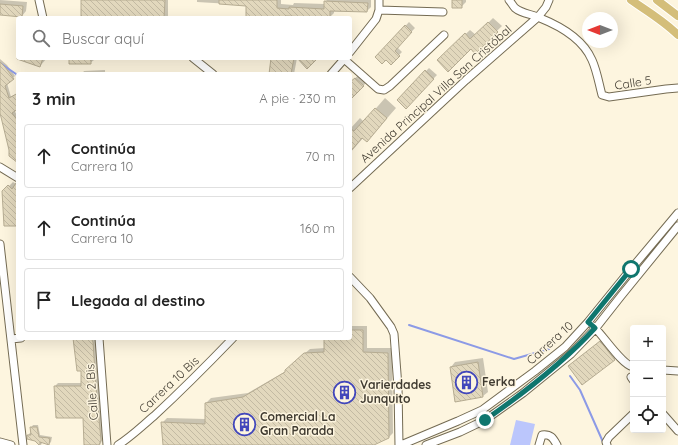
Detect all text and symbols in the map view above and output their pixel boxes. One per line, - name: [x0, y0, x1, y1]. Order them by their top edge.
- north arrow: [582, 12, 618, 48]
- search box: [16, 16, 352, 60]
- street label: Avenida Principal Villa San Cristóbal: [357, 22, 514, 166]
- icon: search: [30, 27, 52, 49]
- text: Buscar aquí: [62, 29, 144, 48]
- street label: Calle 5: [613, 72, 652, 93]
- text: 3 min: [32, 88, 76, 109]
- text: A pie · 230 m: [259, 90, 336, 106]
- text: Continúa: [71, 139, 136, 158]
- icon: ahead: [33, 145, 55, 167]
- text: 70 m: [305, 148, 335, 164]
- text: Carrera 10: [71, 158, 133, 174]
- text: Continúa: [71, 211, 136, 230]
- icon: ahead: [33, 217, 55, 239]
- text: 160 m: [300, 220, 335, 236]
- text: Carrera 10: [71, 230, 133, 246]
- route start: [622, 260, 640, 278]
- icon: arrive: [33, 289, 55, 311]
- text: Llegada al destino: [71, 291, 205, 310]
- street label: Carrera 10: [523, 318, 576, 367]
- map controls: [630, 325, 666, 433]
- button: +: [630, 325, 666, 361]
- street label: Carrera 10 Bis: [135, 353, 202, 416]
- button: −: [630, 361, 666, 397]
- street label: Calle 2 Bis: [82, 363, 101, 421]
- building icon: Ferka: [453, 369, 479, 395]
- place label: Ferka: [482, 374, 515, 389]
- place label: Varierdades Junquito: [360, 377, 431, 406]
- building icon: Varierdades Junquito: [331, 379, 357, 405]
- button: locate: [630, 397, 666, 433]
- place label: Comercial La Gran Parada: [260, 409, 336, 438]
- building icon: Comercial La Gran Parada: [231, 411, 257, 437]
- route end: [476, 411, 494, 429]

